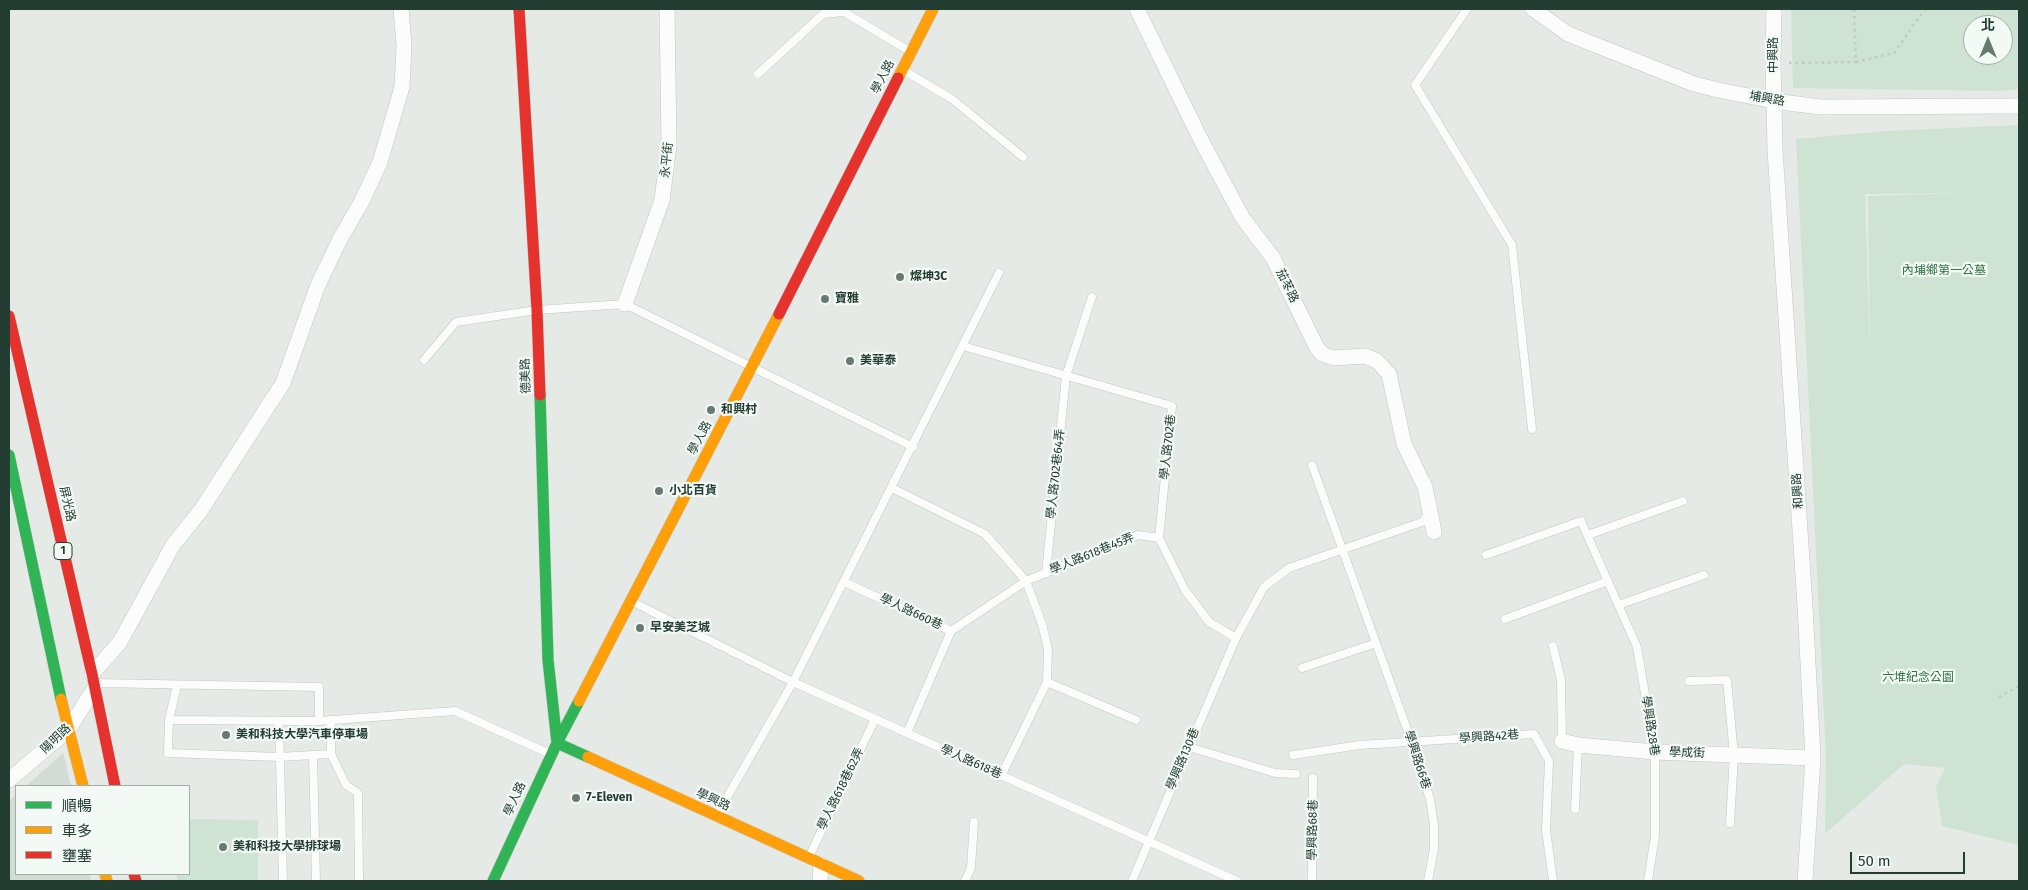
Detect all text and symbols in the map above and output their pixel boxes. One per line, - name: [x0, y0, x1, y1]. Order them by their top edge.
- north arrow: [1963, 15, 2013, 65]
- text: 北: [1981, 17, 1995, 34]
- street label: 中興路: [1767, 37, 1781, 73]
- street label: 學人路: [868, 58, 898, 96]
- street label: 埔興路: [1748, 89, 1786, 109]
- street label: 永平街: [658, 141, 676, 179]
- park label: 內埔鄉第一公墓: [1902, 264, 1986, 278]
- street label: 茄苳路: [1273, 267, 1301, 305]
- place label: 燦坤3C: [910, 270, 947, 284]
- marker: 燦坤3C: [894, 271, 906, 283]
- place label: 寶雅: [835, 292, 859, 306]
- marker: 寶雅: [819, 293, 831, 305]
- place label: 美華泰: [860, 354, 896, 368]
- marker: 美華泰: [844, 355, 856, 367]
- street label: 德美路: [518, 358, 534, 394]
- place label: 和興村: [721, 403, 757, 417]
- marker: 和興村: [705, 404, 717, 416]
- street label: 學人路702巷: [1157, 414, 1179, 480]
- street label: 學人路: [685, 419, 715, 457]
- street label: 學人路702巷64弄: [1044, 428, 1068, 520]
- street label: 和興路: [1790, 473, 1806, 509]
- place label: 小北百貨: [669, 484, 717, 498]
- street label: 屏光路: [56, 485, 78, 523]
- marker: 小北百貨: [653, 485, 665, 497]
- street label: 學人路618巷45弄: [1048, 530, 1136, 578]
- road number: 1: [54, 542, 72, 560]
- street label: 學人路660巷: [877, 591, 945, 633]
- place label: 早安美芝城: [650, 621, 710, 635]
- marker: 早安美芝城: [634, 622, 646, 634]
- park label: 六堆紀念公園: [1882, 671, 1954, 685]
- street label: 學興路28巷: [1638, 695, 1662, 757]
- street label: 陽明路: [38, 721, 74, 757]
- street label: 學興路130巷: [1164, 726, 1202, 792]
- place label: 美和科技大學汽車停車場: [236, 728, 368, 742]
- street label: 學興路42巷: [1459, 728, 1519, 746]
- marker: 美和科技大學汽車停車場: [220, 729, 232, 741]
- street label: 學興路66巷: [1401, 729, 1433, 791]
- street label: 學人路618巷: [938, 742, 1004, 782]
- street label: 學人路618巷62弄: [815, 745, 867, 833]
- street label: 學成街: [1669, 745, 1705, 761]
- street label: 學人路: [501, 780, 529, 818]
- legend: [15, 785, 190, 875]
- street label: 學興路: [694, 786, 732, 814]
- place label: 7-Eleven: [586, 791, 632, 805]
- marker: 7-Eleven: [570, 792, 582, 804]
- text: 順暢: [62, 797, 92, 815]
- street label: 學興路68巷: [1305, 799, 1321, 861]
- text: 車多: [62, 822, 92, 840]
- place label: 美和科技大學排球場: [233, 840, 341, 854]
- marker: 美和科技大學排球場: [217, 841, 229, 853]
- scale bar: [1853, 842, 1968, 874]
- text: 壅塞: [62, 847, 92, 865]
- text: 50 m: [1858, 852, 1891, 870]

